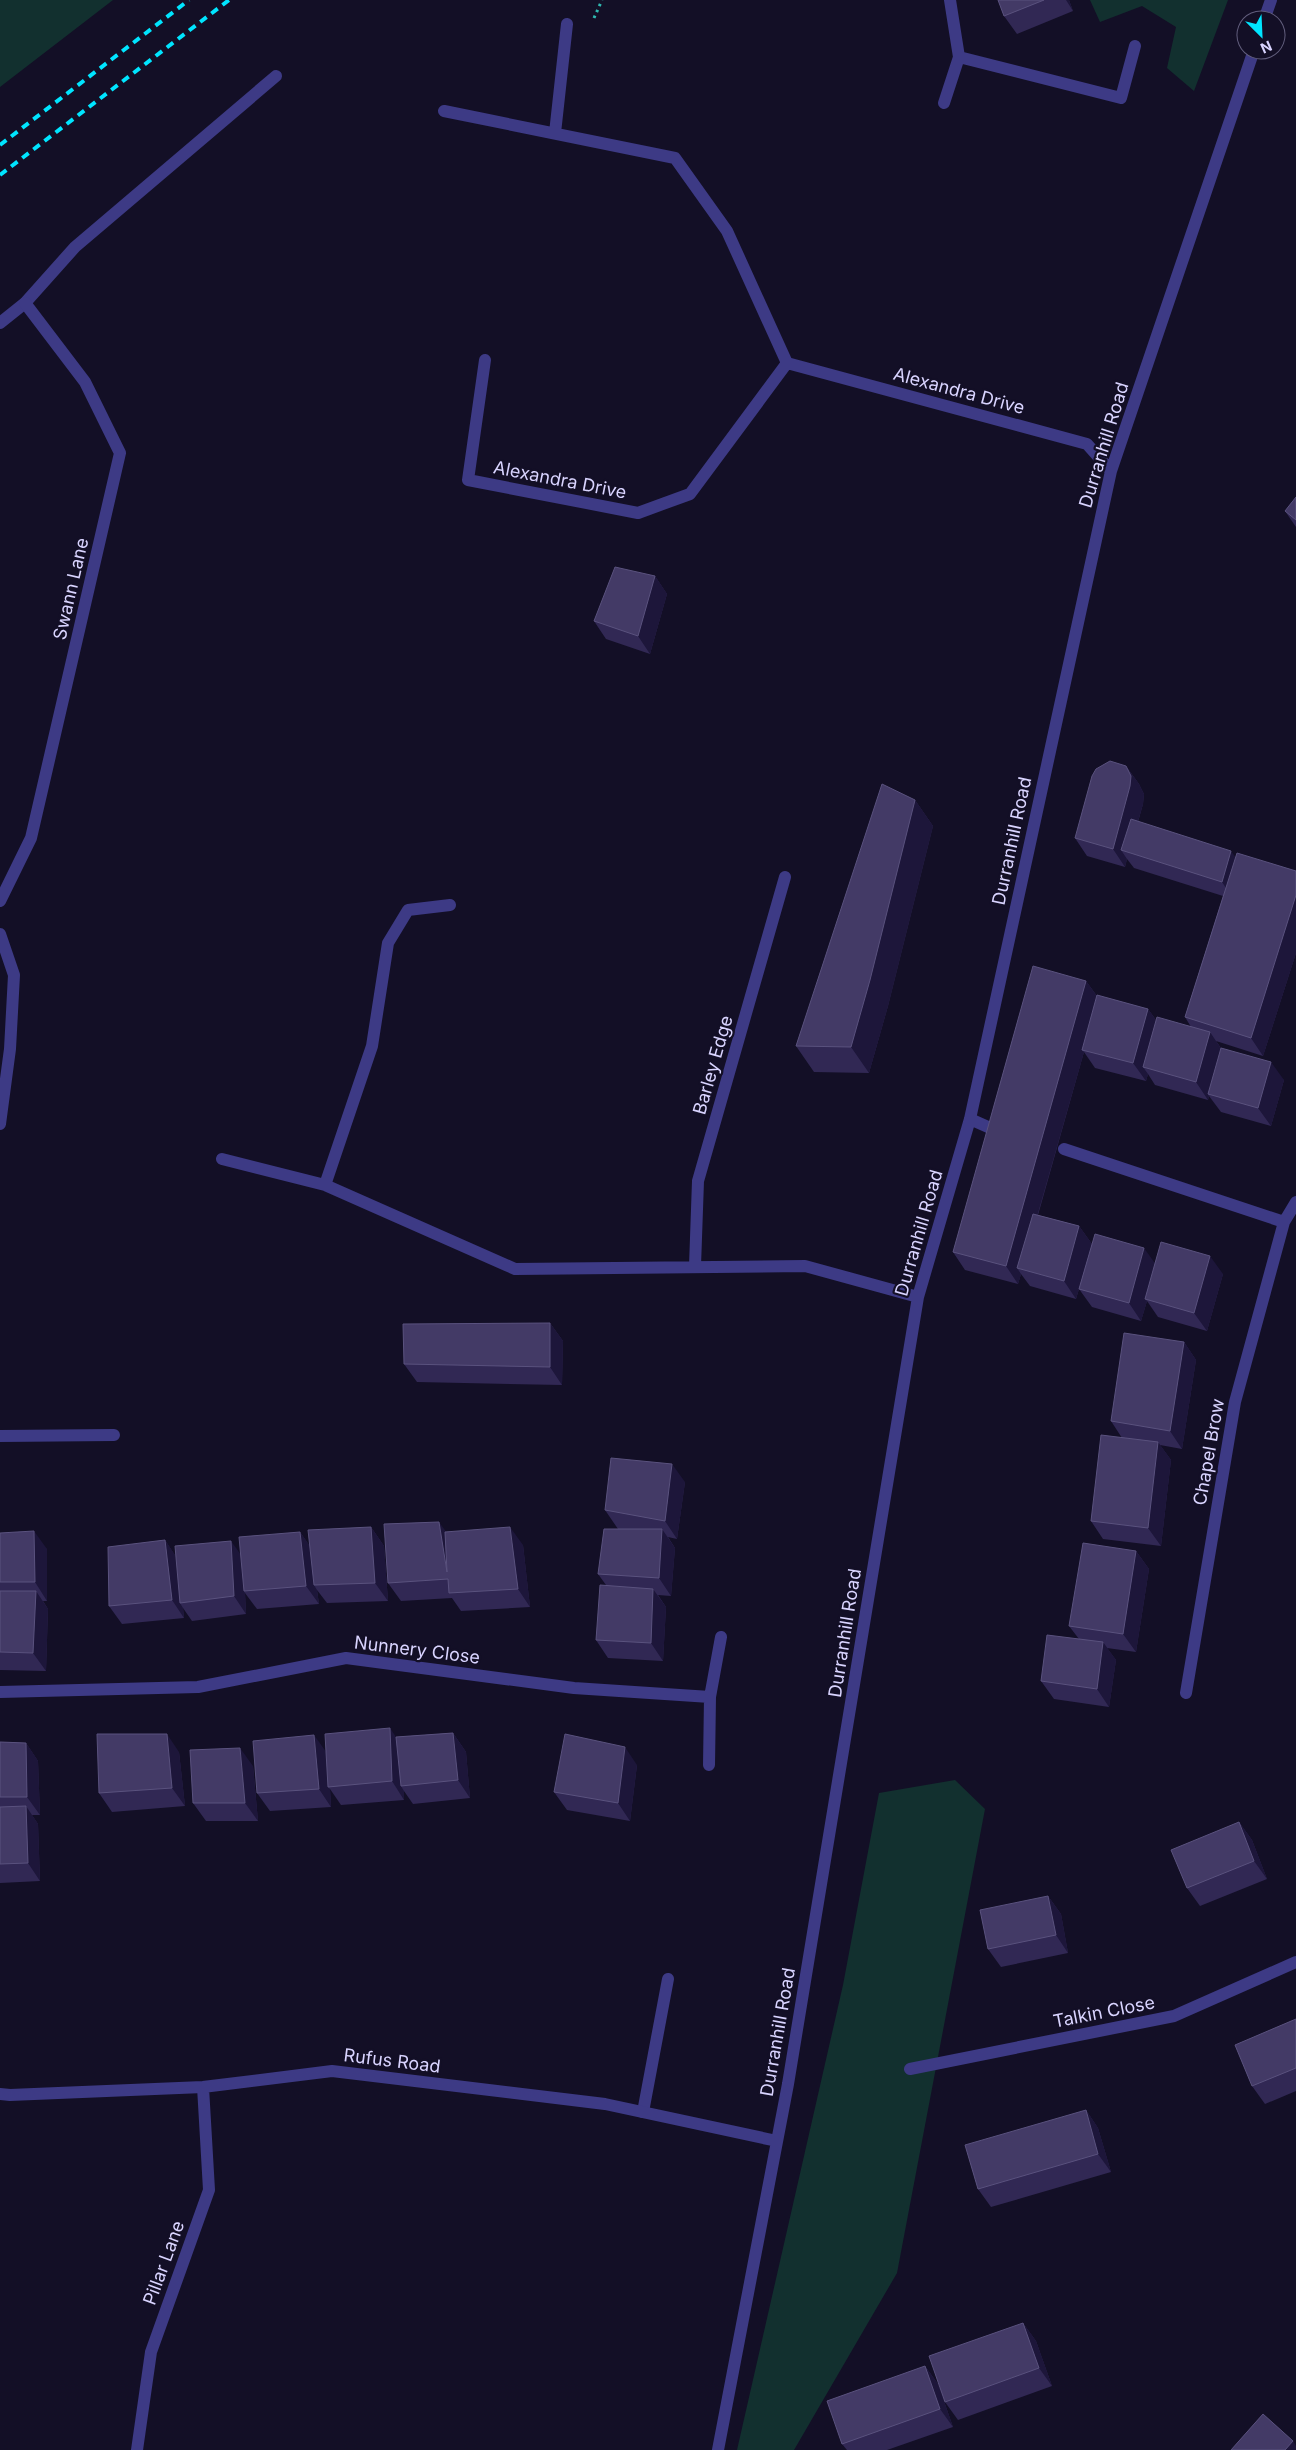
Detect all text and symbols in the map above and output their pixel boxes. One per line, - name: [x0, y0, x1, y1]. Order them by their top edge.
- north arrow: [1236, 10, 1286, 60]
- text: N: [1258, 37, 1275, 57]
- street label: Alexandra Drive: [891, 363, 1027, 418]
- street label: Durranhill Road: [1074, 379, 1133, 510]
- street label: Alexandra Drive: [492, 456, 628, 503]
- street label: Swann Lane: [49, 536, 92, 642]
- street label: Durranhill Road: [988, 775, 1035, 907]
- street label: Barley Edge: [688, 1013, 737, 1117]
- street label: Durranhill Road: [890, 1167, 947, 1298]
- street label: Chapel Brow: [1189, 1397, 1228, 1507]
- street label: Durranhill Road: [824, 1567, 865, 1699]
- street label: Nunnery Close: [353, 1631, 481, 1668]
- street label: Durranhill Road: [756, 1966, 799, 2098]
- street label: Talkin Close: [1051, 1991, 1156, 2032]
- street label: Rufus Road: [342, 2044, 442, 2077]
- street label: Pillar Lane: [139, 2218, 188, 2308]

